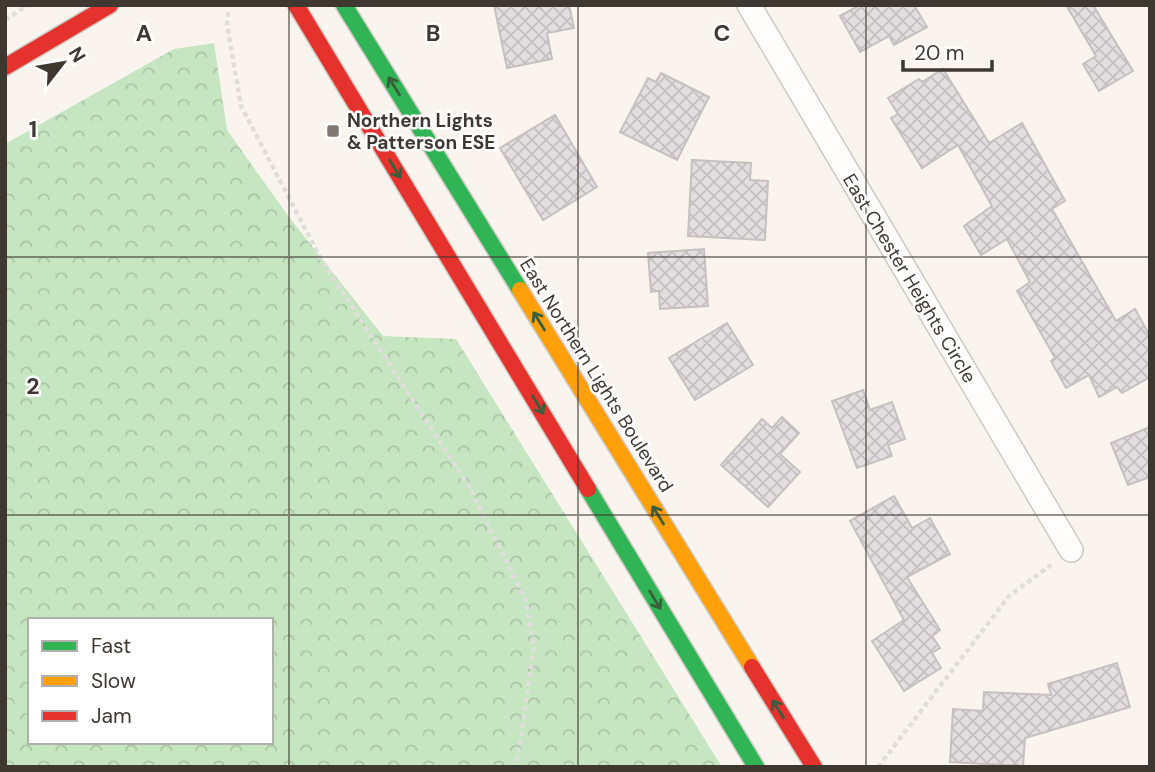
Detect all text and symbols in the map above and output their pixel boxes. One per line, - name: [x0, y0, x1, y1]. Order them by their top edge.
- text: A: [136, 18, 152, 48]
- text: B: [426, 18, 440, 48]
- text: C: [714, 18, 730, 48]
- north arrow: [28, 28, 98, 98]
- scale bar: [903, 28, 992, 72]
- text: 20 m: [914, 39, 965, 67]
- text: N: [63, 42, 91, 67]
- one-way arrow: [386, 77, 400, 97]
- place label: Northern Lights & Patterson ESE: [347, 108, 495, 155]
- text: 1: [29, 114, 37, 144]
- marker: Northern Lights & Patterson ESE: [325, 123, 341, 139]
- one-way arrow: [388, 158, 402, 178]
- street label: East Chester Heights Circle: [837, 169, 982, 387]
- street label: East Northern Lights Boulevard: [514, 254, 679, 497]
- one-way arrow: [531, 312, 545, 332]
- text: 2: [26, 371, 40, 401]
- one-way arrow: [531, 395, 545, 415]
- one-way arrow: [651, 506, 666, 525]
- one-way arrow: [648, 590, 662, 610]
- legend: [28, 618, 273, 744]
- text: Fast: [91, 632, 131, 660]
- text: Slow: [91, 667, 136, 695]
- one-way arrow: [770, 699, 784, 719]
- text: Jam: [91, 702, 132, 730]

